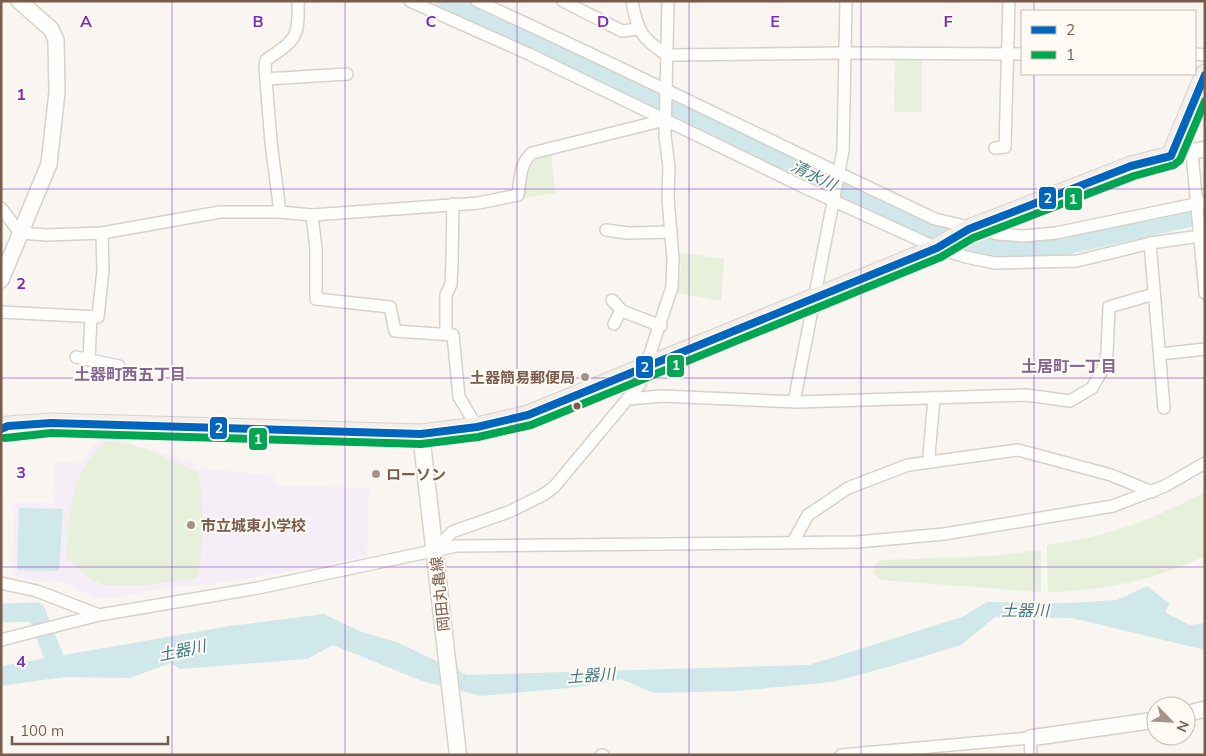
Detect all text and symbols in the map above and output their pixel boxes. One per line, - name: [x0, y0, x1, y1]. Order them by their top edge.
- legend: [1021, 10, 1196, 75]
- text: A: [80, 11, 92, 31]
- text: B: [252, 11, 264, 31]
- text: C: [426, 11, 437, 31]
- text: D: [597, 11, 609, 31]
- text: E: [770, 11, 780, 31]
- text: F: [943, 11, 953, 31]
- text: 2: [1066, 20, 1075, 39]
- text: 1: [1066, 45, 1075, 64]
- text: 1: [16, 84, 26, 104]
- water label: 清水川: [788, 155, 842, 195]
- line badge: 2: [1038, 186, 1057, 210]
- line badge: 1: [1064, 187, 1083, 211]
- text: 2: [1044, 189, 1052, 207]
- text: 1: [1069, 190, 1077, 208]
- text: 2: [16, 273, 26, 293]
- line badge: 1: [666, 354, 685, 378]
- line badge: 2: [635, 355, 654, 379]
- text: 1: [672, 356, 680, 374]
- district label: 土居町一丁目: [1021, 356, 1117, 376]
- text: 2: [641, 358, 649, 376]
- district label: 土器町西五丁目: [74, 364, 186, 384]
- place label: 土器簡易郵便局: [470, 368, 575, 387]
- marker: 土器簡易郵便局: [579, 371, 591, 383]
- unlabelled marker: [572, 401, 582, 411]
- line badge: 2: [209, 416, 228, 440]
- text: 2: [215, 419, 223, 437]
- line badge: 1: [248, 427, 268, 451]
- text: 1: [254, 430, 262, 448]
- text: 3: [16, 462, 26, 482]
- place label: ローソン: [386, 465, 446, 484]
- marker: ローソン: [370, 468, 382, 480]
- place label: 市立城東小学校: [201, 516, 306, 535]
- marker: 市立城東小学校: [185, 519, 197, 531]
- street label: 岡田丸亀線: [427, 556, 453, 632]
- water label: 土器川: [1001, 600, 1051, 620]
- water label: 土器川: [156, 635, 210, 665]
- text: 4: [16, 651, 26, 671]
- water label: 土器川: [566, 663, 618, 687]
- north arrow: [1146, 696, 1196, 746]
- scale bar: [12, 714, 169, 746]
- text: N: [1173, 718, 1193, 735]
- text: 100 m: [20, 721, 64, 740]

